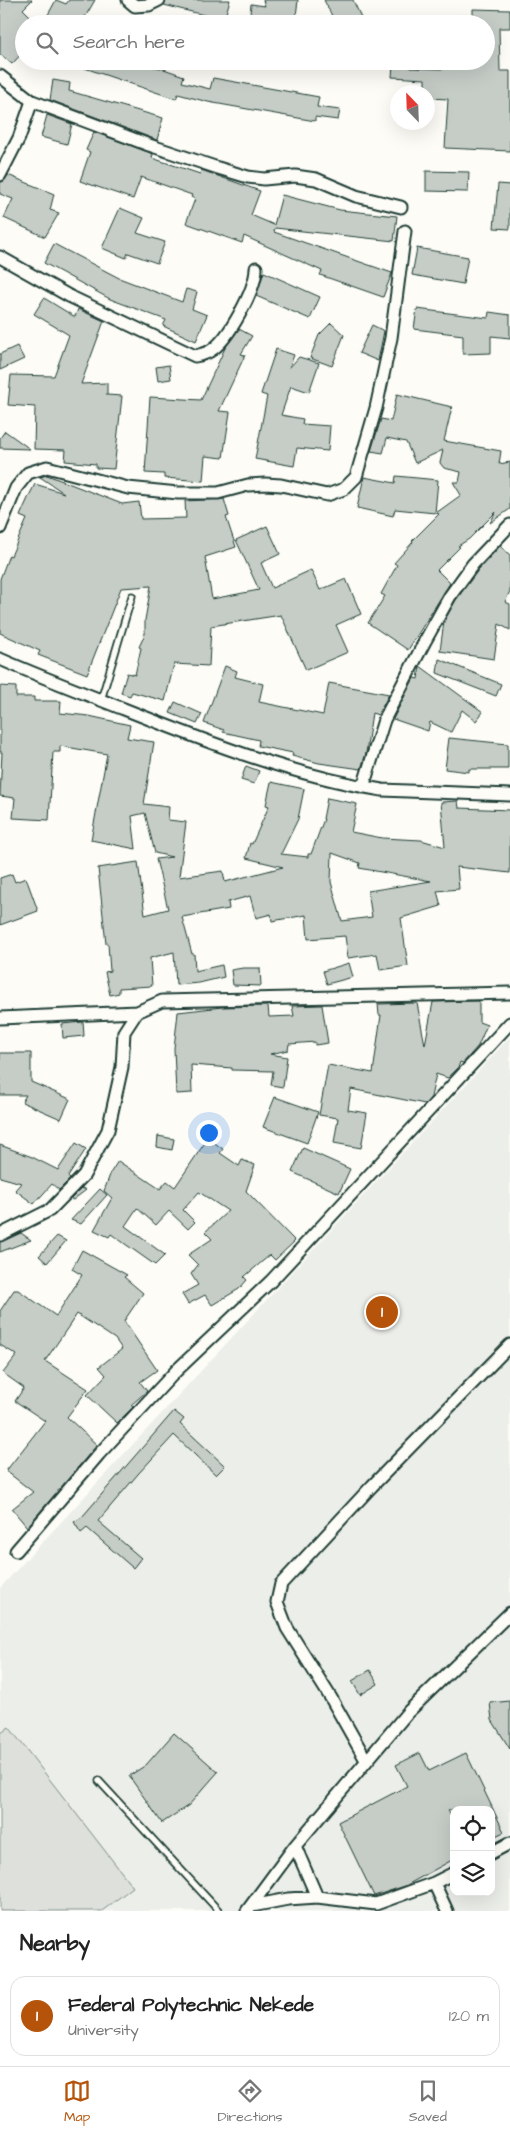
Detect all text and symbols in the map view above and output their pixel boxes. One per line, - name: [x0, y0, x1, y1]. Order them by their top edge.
- search box: [15, 15, 495, 70]
- icon: search: [33, 29, 61, 57]
- text: Search here: [73, 29, 185, 56]
- north arrow: [390, 85, 435, 130]
- your location: [196, 1120, 222, 1146]
- pin: 1: [366, 1293, 398, 1331]
- map controls: [450, 1806, 495, 1896]
- button: locate: [450, 1806, 495, 1851]
- button: layers: [450, 1851, 495, 1896]
- text: Nearby: [20, 1929, 90, 1958]
- text: Federal Polytechnic Nekede: [68, 1992, 314, 2019]
- text: 1: [36, 2005, 38, 2027]
- text: 120 m: [449, 2005, 489, 2027]
- text: University: [68, 2019, 139, 2041]
- tab: Map: [63, 2077, 91, 2127]
- tab: Directions: [217, 2077, 282, 2127]
- tab: Saved: [409, 2077, 447, 2127]

